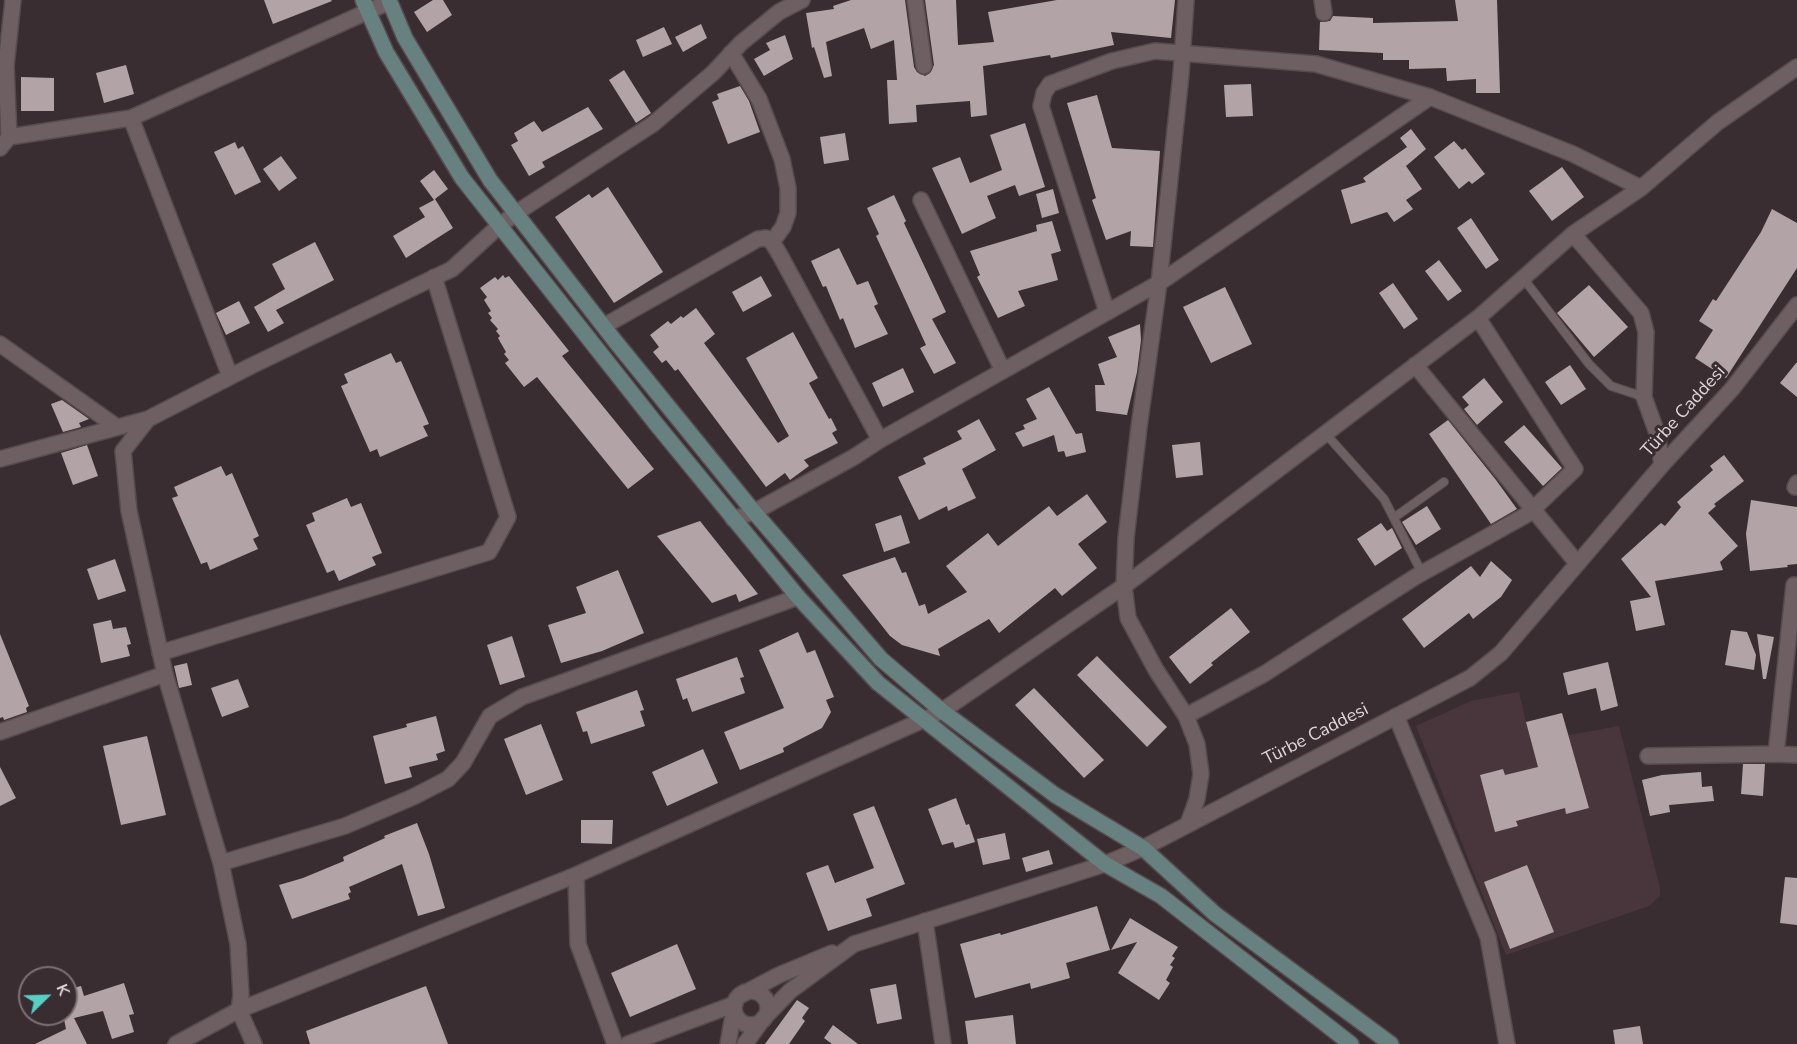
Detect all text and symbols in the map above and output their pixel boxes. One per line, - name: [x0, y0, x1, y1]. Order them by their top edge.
- street label: Türbe Caddesi: [1637, 362, 1731, 462]
- street label: Türbe Caddesi: [1260, 699, 1372, 771]
- north arrow: [18, 966, 78, 1026]
- text: K: [51, 981, 75, 999]

